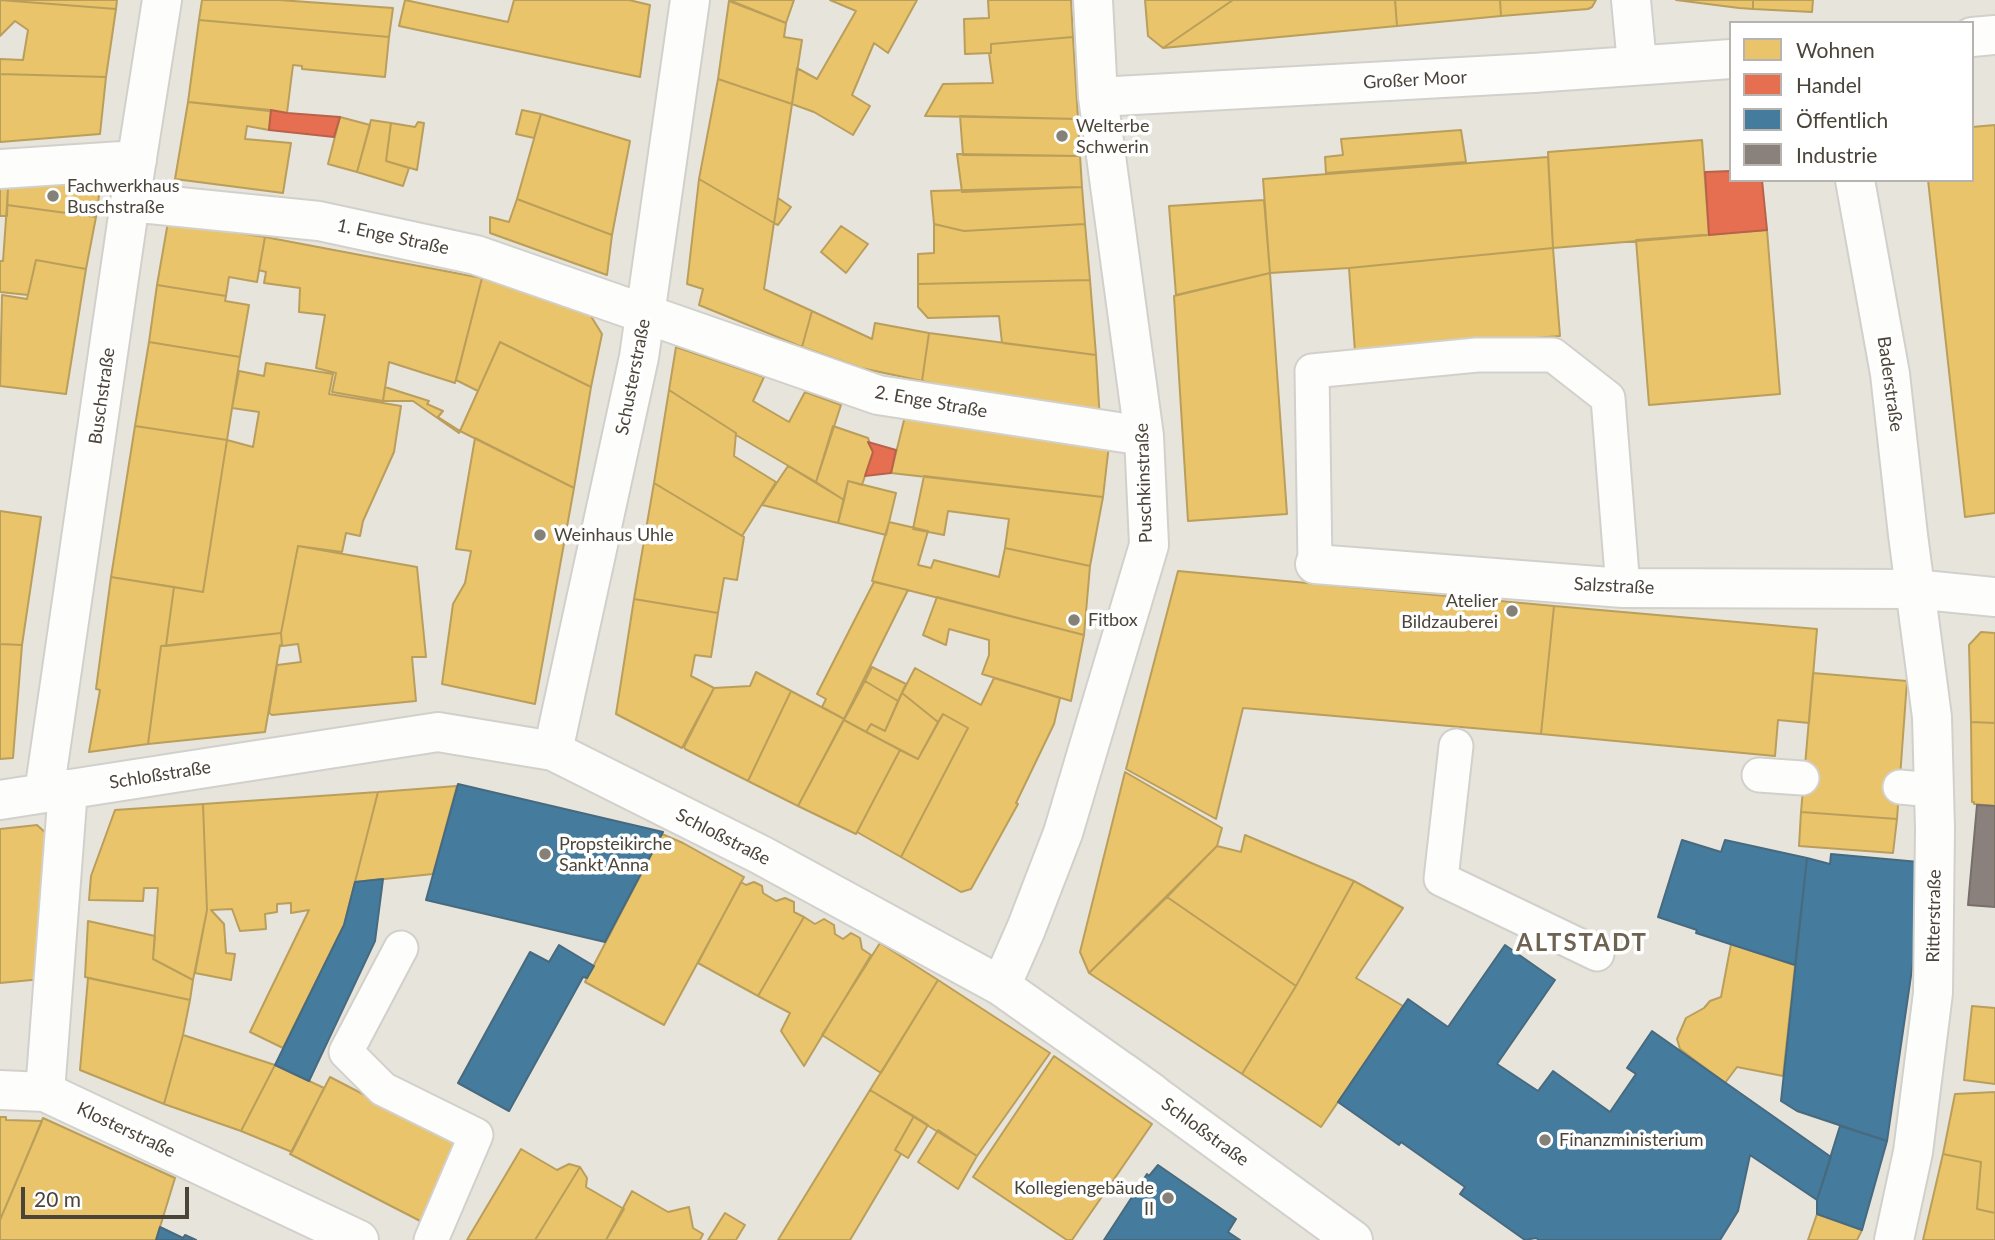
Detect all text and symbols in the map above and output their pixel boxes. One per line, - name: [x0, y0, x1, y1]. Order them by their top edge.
- legend: [1729, 21, 1974, 182]
- text: Wohnen: [1796, 37, 1875, 62]
- street label: Großer Moor: [1363, 66, 1467, 94]
- text: Handel: [1796, 72, 1862, 97]
- text: Öffentlich: [1796, 107, 1888, 132]
- place label: Welterbe Schwerin: [1076, 115, 1149, 158]
- marker: Welterbe Schwerin: [1054, 128, 1070, 144]
- text: Industrie: [1796, 142, 1877, 167]
- place label: Fachwerkhaus Buschstraße: [67, 175, 179, 218]
- marker: Fachwerkhaus Buschstraße: [45, 188, 61, 204]
- street label: 1. Enge Straße: [335, 215, 451, 259]
- street label: Schusterstraße: [611, 317, 655, 437]
- street label: Baderstraße: [1873, 335, 1907, 433]
- street label: Buschstraße: [85, 346, 119, 446]
- street label: 2. Enge Straße: [873, 381, 989, 423]
- street label: Puschkinstraße: [1131, 423, 1157, 543]
- place label: Weinhaus Uhle: [554, 524, 674, 546]
- marker: Weinhaus Uhle: [532, 527, 548, 543]
- street label: Salzstraße: [1573, 573, 1655, 599]
- place label: Atelier Bildzauberei: [1401, 590, 1498, 632]
- marker: Atelier Bildzauberei: [1504, 603, 1520, 619]
- place label: Fitbox: [1088, 609, 1138, 631]
- marker: Fitbox: [1066, 612, 1082, 628]
- street label: Schloßstraße: [108, 756, 212, 794]
- street label: Schloßstraße: [672, 804, 774, 870]
- place label: Propsteikirche Sankt Anna: [559, 833, 672, 876]
- marker: Propsteikirche Sankt Anna: [537, 846, 553, 862]
- street label: Ritterstraße: [1922, 869, 1946, 963]
- district label: ALTSTADT: [1517, 929, 1647, 957]
- street label: Schloßstraße: [1157, 1093, 1253, 1171]
- street label: Klosterstraße: [73, 1098, 179, 1162]
- place label: Finanzministerium: [1559, 1129, 1704, 1151]
- marker: Finanzministerium: [1537, 1132, 1553, 1148]
- scale bar: [24, 1174, 192, 1218]
- place label: Kollegiengebäude II: [1014, 1177, 1154, 1220]
- text: 20 m: [34, 1186, 81, 1211]
- marker: Kollegiengebäude II: [1160, 1190, 1176, 1206]

